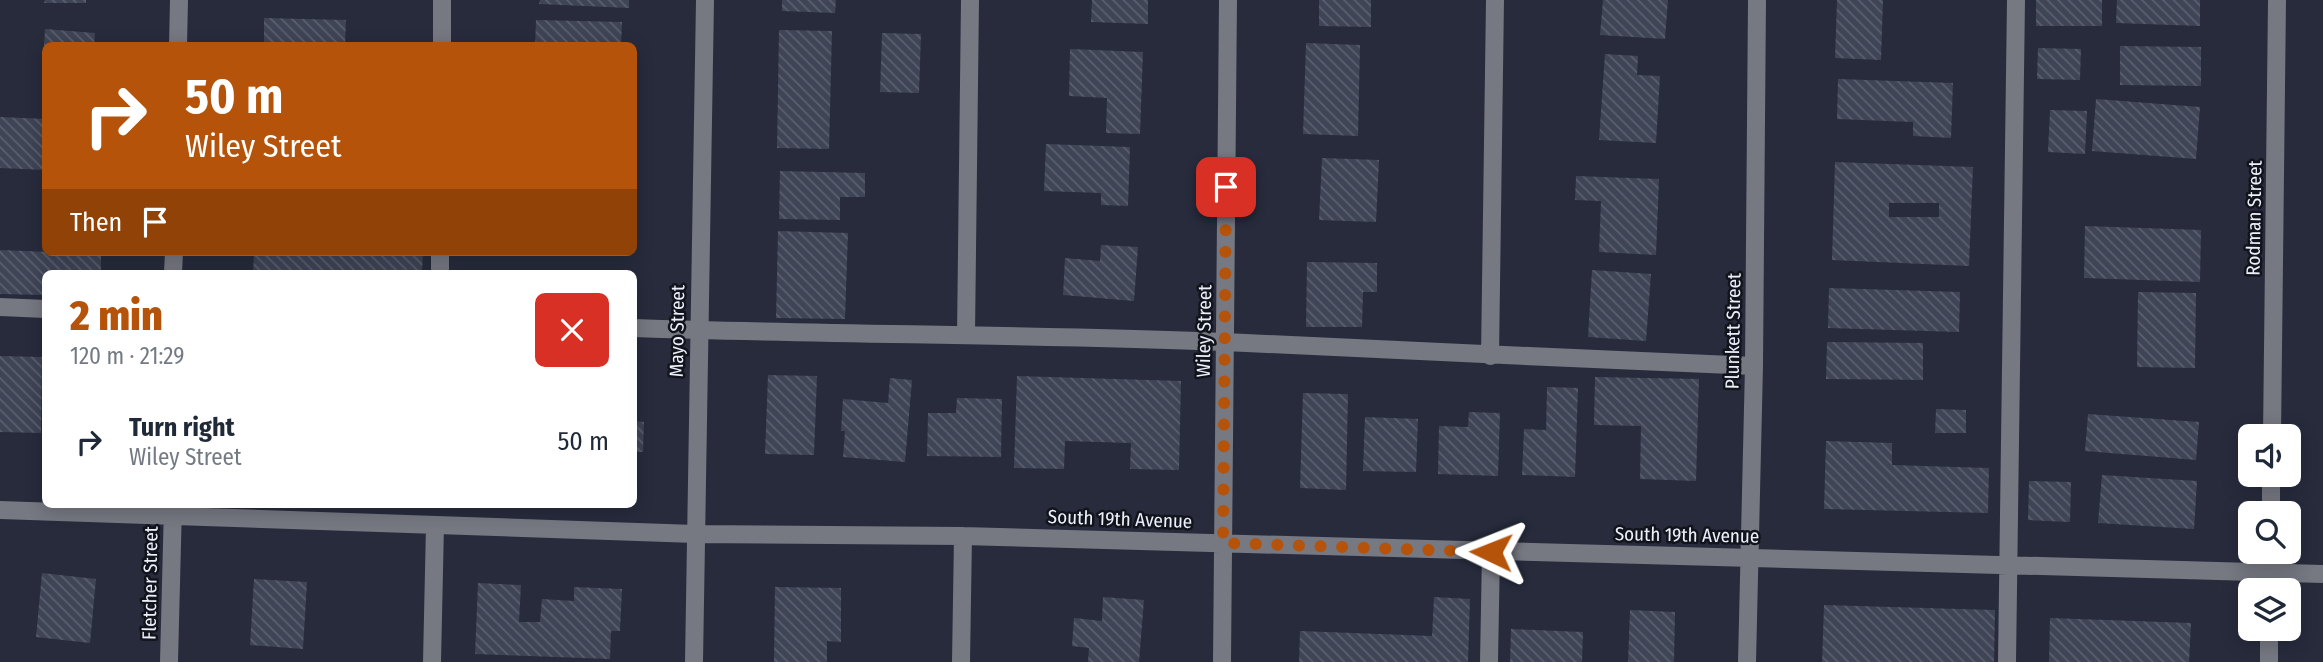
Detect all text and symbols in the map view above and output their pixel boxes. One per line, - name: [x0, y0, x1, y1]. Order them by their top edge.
- text: 50 m: [185, 67, 283, 126]
- icon: right: [70, 70, 161, 161]
- text: Wiley Street: [185, 127, 341, 165]
- pin: [1196, 157, 1256, 217]
- street label: Rodman Street: [2241, 159, 2267, 276]
- icon: arrive: [1207, 168, 1245, 206]
- icon: arrive: [136, 203, 174, 241]
- text: Then: [70, 207, 122, 238]
- street label: Plunkett Street: [1720, 272, 1746, 389]
- street label: Mayo Street: [665, 284, 689, 377]
- street label: Wiley Street: [1192, 284, 1216, 378]
- text: 2 min: [70, 291, 163, 341]
- button: close: [535, 293, 609, 367]
- text: 120 m · 21:29: [70, 342, 185, 370]
- text: Turn right: [129, 412, 235, 443]
- icon: right: [70, 423, 108, 461]
- map controls: [2238, 424, 2301, 641]
- button: sound: [2238, 424, 2301, 487]
- text: 50 m: [557, 426, 609, 457]
- text: Wiley Street: [129, 443, 241, 471]
- button: search: [2238, 501, 2301, 564]
- street label: South 19th Avenue: [1047, 505, 1193, 533]
- position arrow: [1454, 515, 1528, 589]
- street label: South 19th Avenue: [1615, 522, 1759, 548]
- street label: Fletcher Street: [138, 525, 163, 640]
- button: layers: [2238, 578, 2301, 641]

